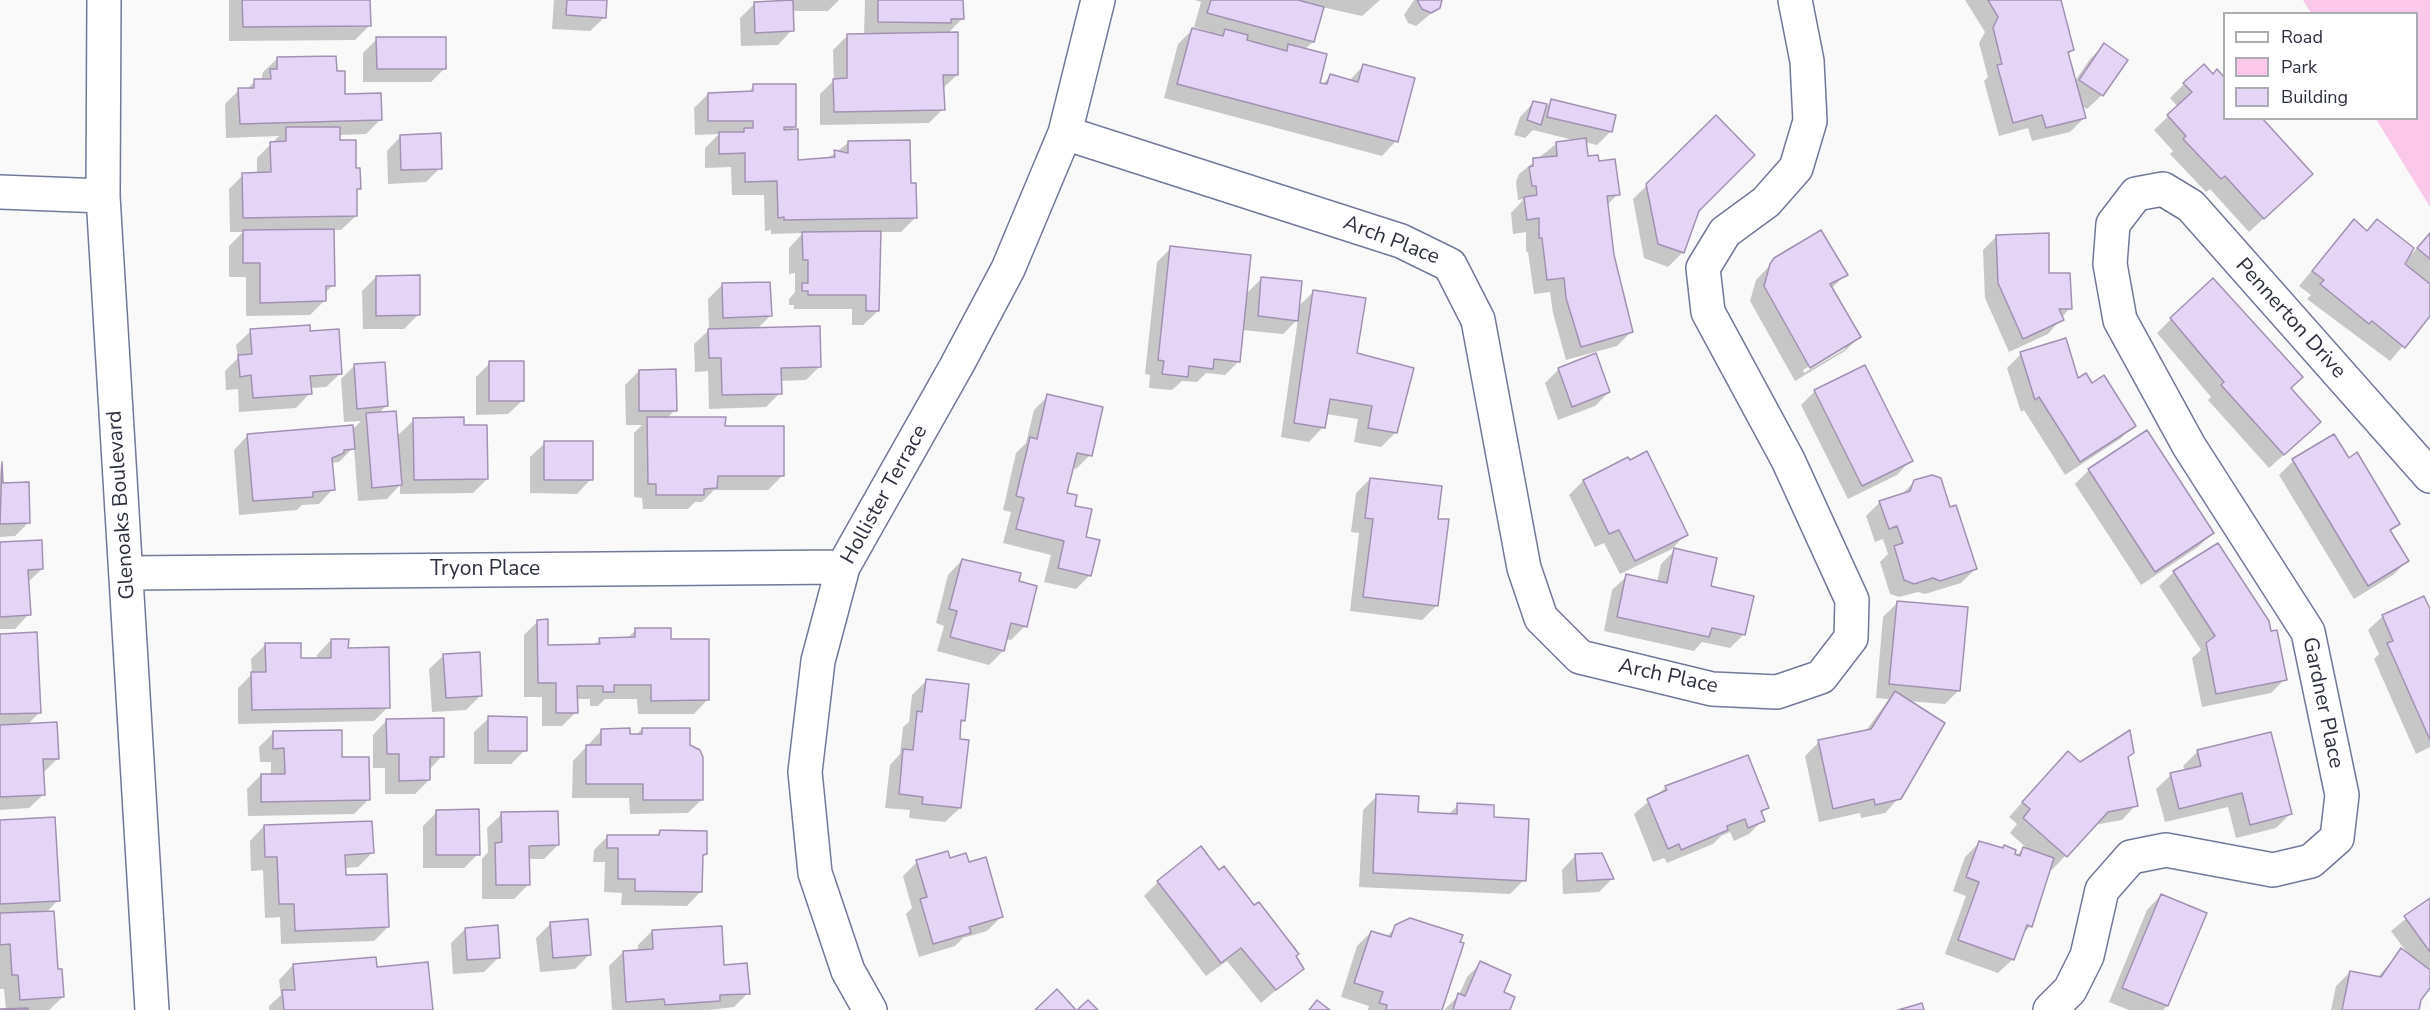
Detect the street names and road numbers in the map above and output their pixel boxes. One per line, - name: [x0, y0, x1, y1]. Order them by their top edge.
- street label: Arch Place: [1339, 211, 1443, 271]
- street label: Pennerton Drive: [2229, 254, 2351, 384]
- street label: Glenoaks Boulevard: [103, 410, 141, 600]
- street label: Hollister Terrace: [836, 421, 934, 569]
- street label: Tryon Place: [430, 557, 540, 583]
- street label: Gardner Place: [2296, 635, 2348, 771]
- street label: Arch Place: [1616, 654, 1720, 700]

